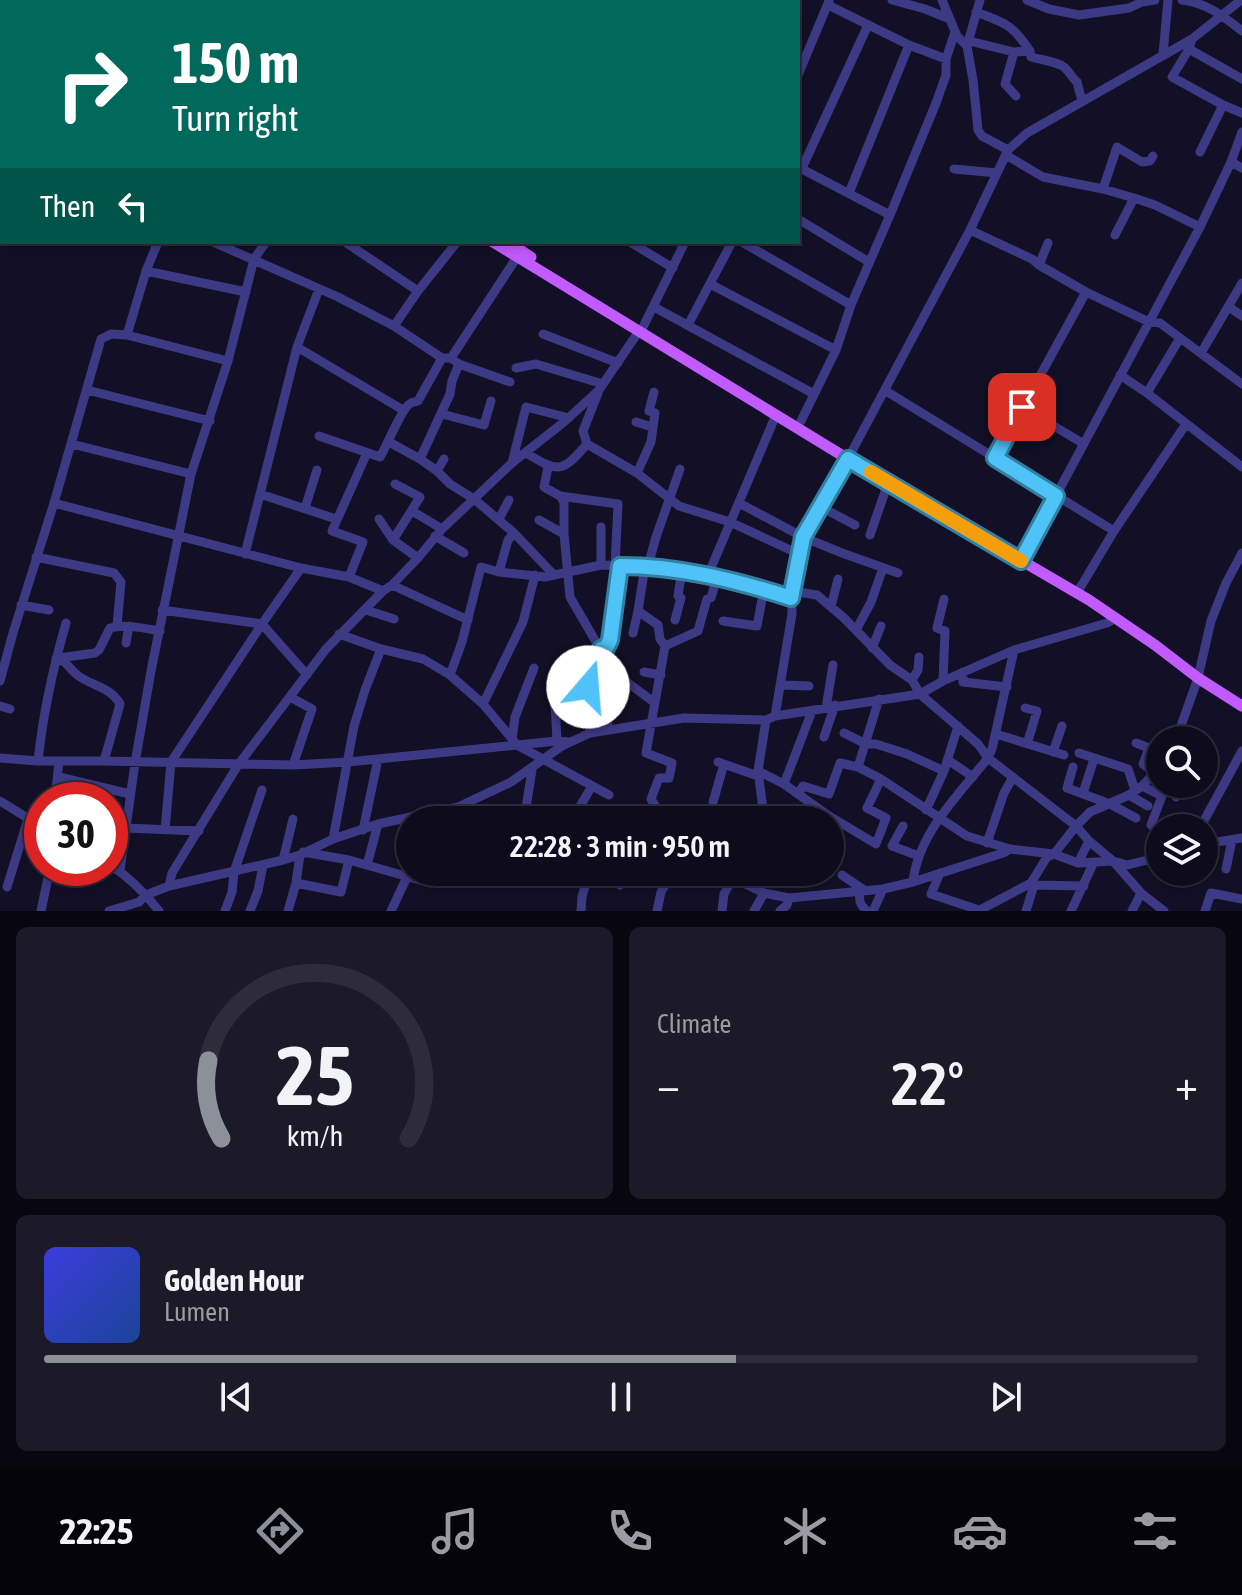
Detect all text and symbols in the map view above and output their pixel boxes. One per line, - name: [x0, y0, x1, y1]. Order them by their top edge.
- text: 150 m: [172, 31, 299, 95]
- icon: right: [40, 32, 144, 136]
- text: Turn right: [172, 97, 299, 139]
- icon: left: [111, 184, 155, 228]
- text: Then: [40, 189, 95, 223]
- pin: [988, 373, 1056, 441]
- icon: arrive: [1000, 385, 1044, 429]
- position arrow: [546, 645, 630, 729]
- map controls: [1146, 726, 1218, 886]
- button: search: [1146, 726, 1218, 798]
- speed limit sign: 30: [24, 782, 128, 886]
- button: layers: [1146, 814, 1218, 886]
- text: 22:28 · 3 min · 950 m: [510, 829, 730, 863]
- text: Climate: [657, 1009, 731, 1039]
- text: 25: [275, 1027, 354, 1123]
- text: 22°: [891, 1049, 964, 1118]
- text: −: [657, 1059, 680, 1109]
- text: +: [1175, 1059, 1198, 1109]
- text: km/h: [286, 1119, 343, 1152]
- text: Golden Hour: [164, 1263, 303, 1297]
- text: Lumen: [164, 1297, 230, 1327]
- icon: previous: [214, 1375, 258, 1419]
- icon: pause: [599, 1375, 643, 1419]
- icon: next: [984, 1375, 1028, 1419]
- icon: directions: [252, 1503, 308, 1559]
- icon: music: [427, 1503, 483, 1559]
- icon: phone: [602, 1503, 658, 1559]
- icon: climate: [777, 1503, 833, 1559]
- icon: car: [952, 1503, 1008, 1559]
- icon: filters: [1127, 1503, 1183, 1559]
- text: 22:25: [59, 1510, 134, 1552]

